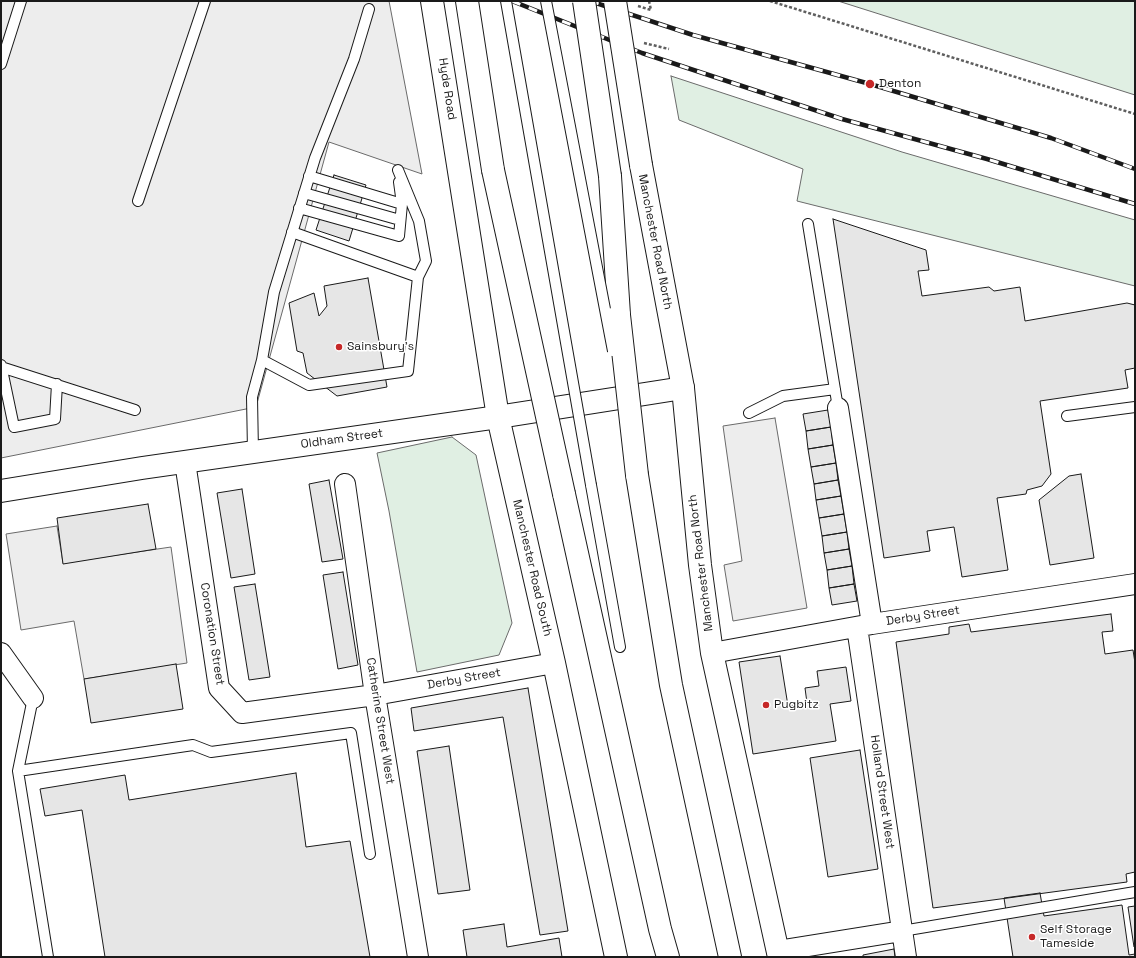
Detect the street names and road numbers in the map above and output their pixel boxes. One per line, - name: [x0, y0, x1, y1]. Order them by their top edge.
- street label: Hyde Road: [435, 57, 459, 121]
- street label: Manchester Road North: [635, 173, 675, 311]
- street label: Oldham Street: [300, 426, 384, 452]
- street label: Manchester Road North: [685, 494, 717, 632]
- street label: Manchester Road South: [509, 498, 555, 638]
- street label: Coronation Street: [197, 582, 227, 686]
- street label: Derby Street: [885, 603, 961, 629]
- street label: Catherine Street West: [363, 657, 397, 785]
- street label: Derby Street: [426, 665, 502, 693]
- street label: Holland Street West: [867, 734, 897, 850]

